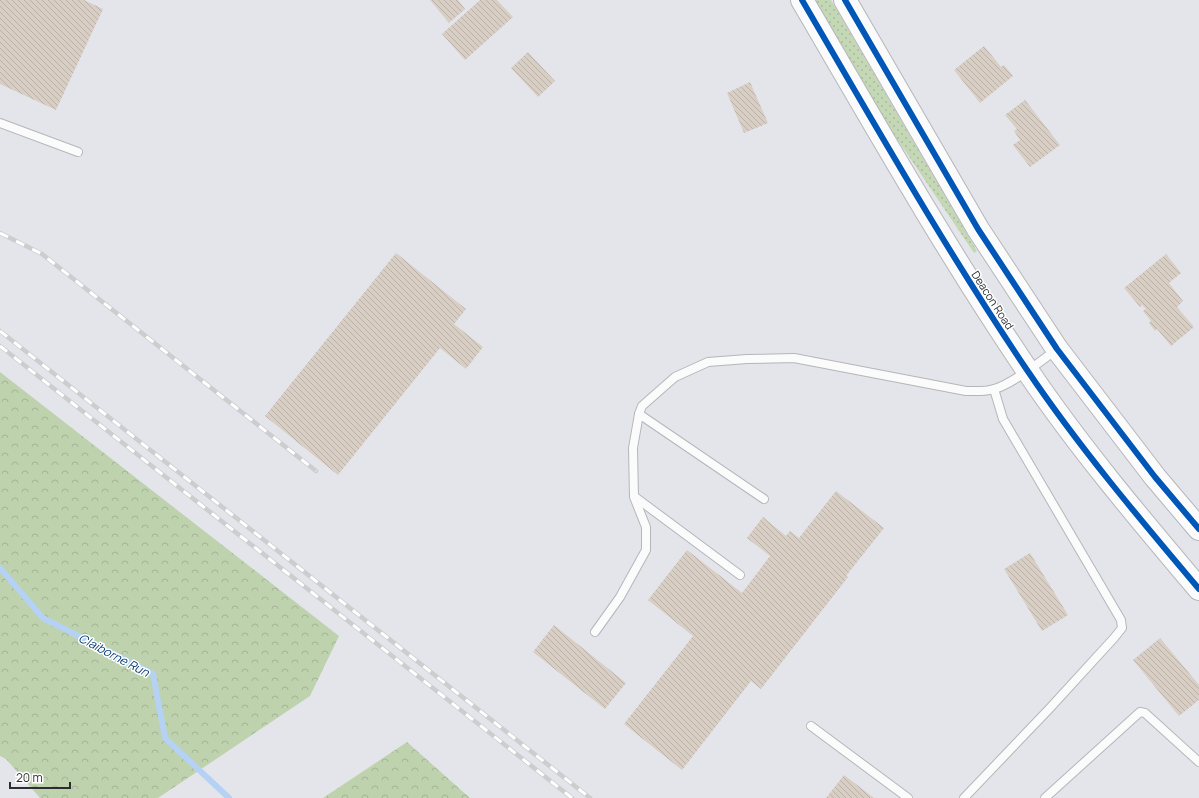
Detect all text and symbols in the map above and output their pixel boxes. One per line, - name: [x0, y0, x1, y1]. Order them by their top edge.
- street label: Deacon Road: [968, 268, 1018, 332]
- water label: Claiborne Run: [76, 629, 153, 681]
- scale bar: [10, 764, 70, 790]
- text: 20 m: [16, 769, 43, 786]

